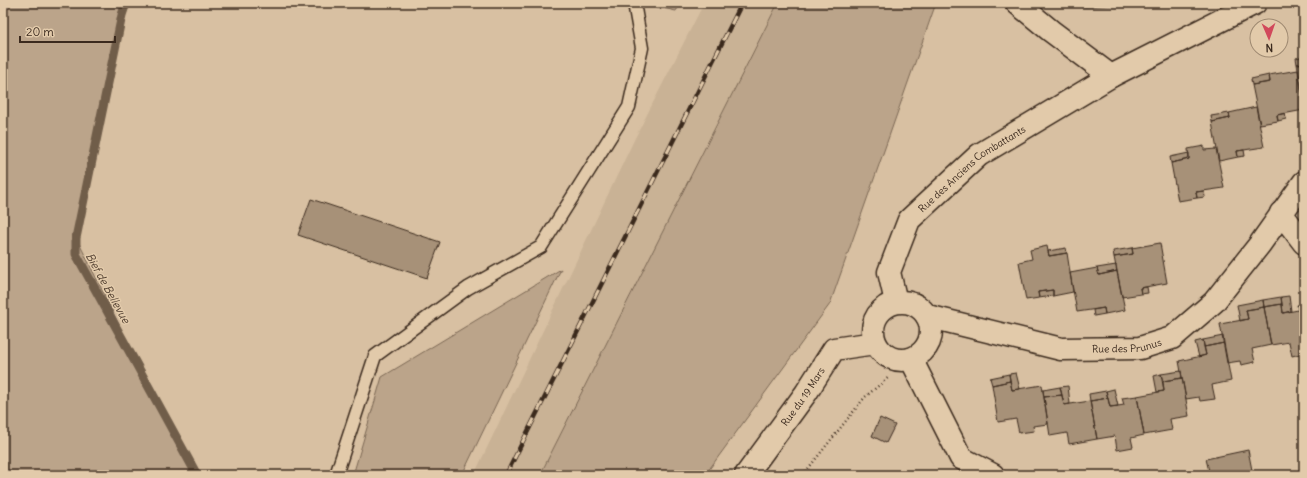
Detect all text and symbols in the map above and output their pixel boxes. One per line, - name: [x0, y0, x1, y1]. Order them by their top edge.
- scale bar: [20, 18, 115, 44]
- north arrow: [1249, 18, 1289, 58]
- text: 20 m: [26, 24, 54, 39]
- text: N: [1265, 41, 1273, 55]
- street label: Rue des Anciens Combattants: [915, 122, 1028, 215]
- water label: Bief de Bellevue: [83, 250, 134, 327]
- street label: Rue des Prunus: [1092, 335, 1163, 355]
- street label: Rue du 19 Mars: [778, 364, 828, 428]

